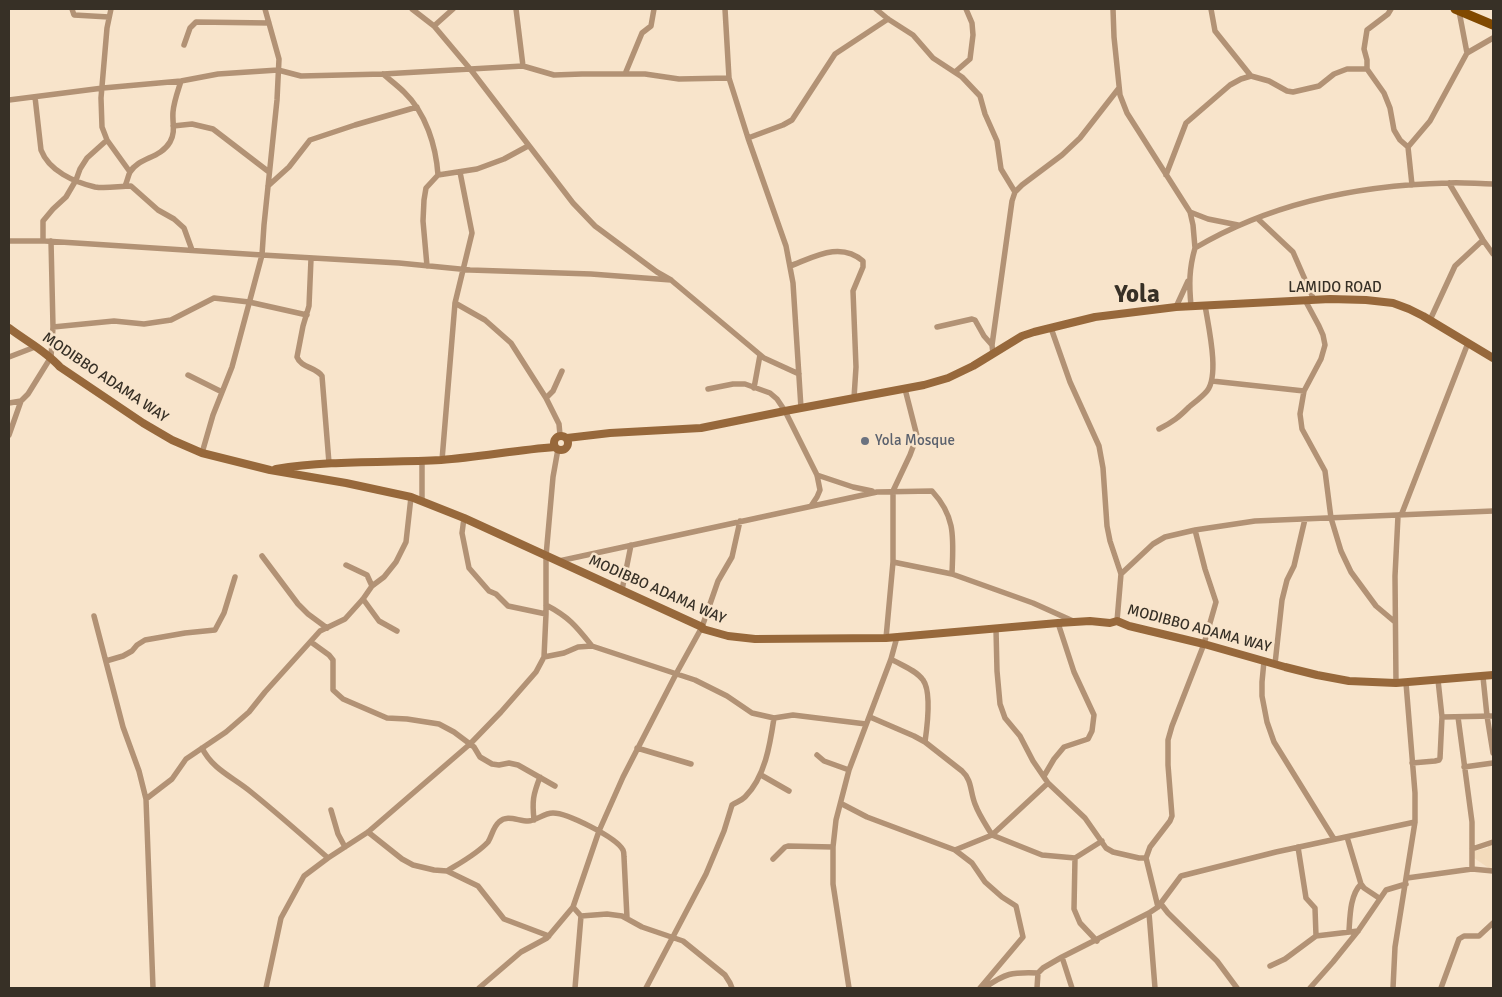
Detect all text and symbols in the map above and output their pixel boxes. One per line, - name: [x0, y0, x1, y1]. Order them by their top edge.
- street label: LAMIDO ROAD: [1288, 279, 1382, 297]
- district label: Yola: [1114, 280, 1160, 310]
- street label: MODIBBO ADAMA WAY: [39, 329, 171, 427]
- place label: Yola Mosque: [875, 432, 955, 450]
- marker: Yola Mosque: [859, 435, 871, 447]
- street label: MODIBBO ADAMA WAY: [586, 552, 728, 628]
- street label: MODIBBO ADAMA WAY: [1125, 601, 1273, 657]

